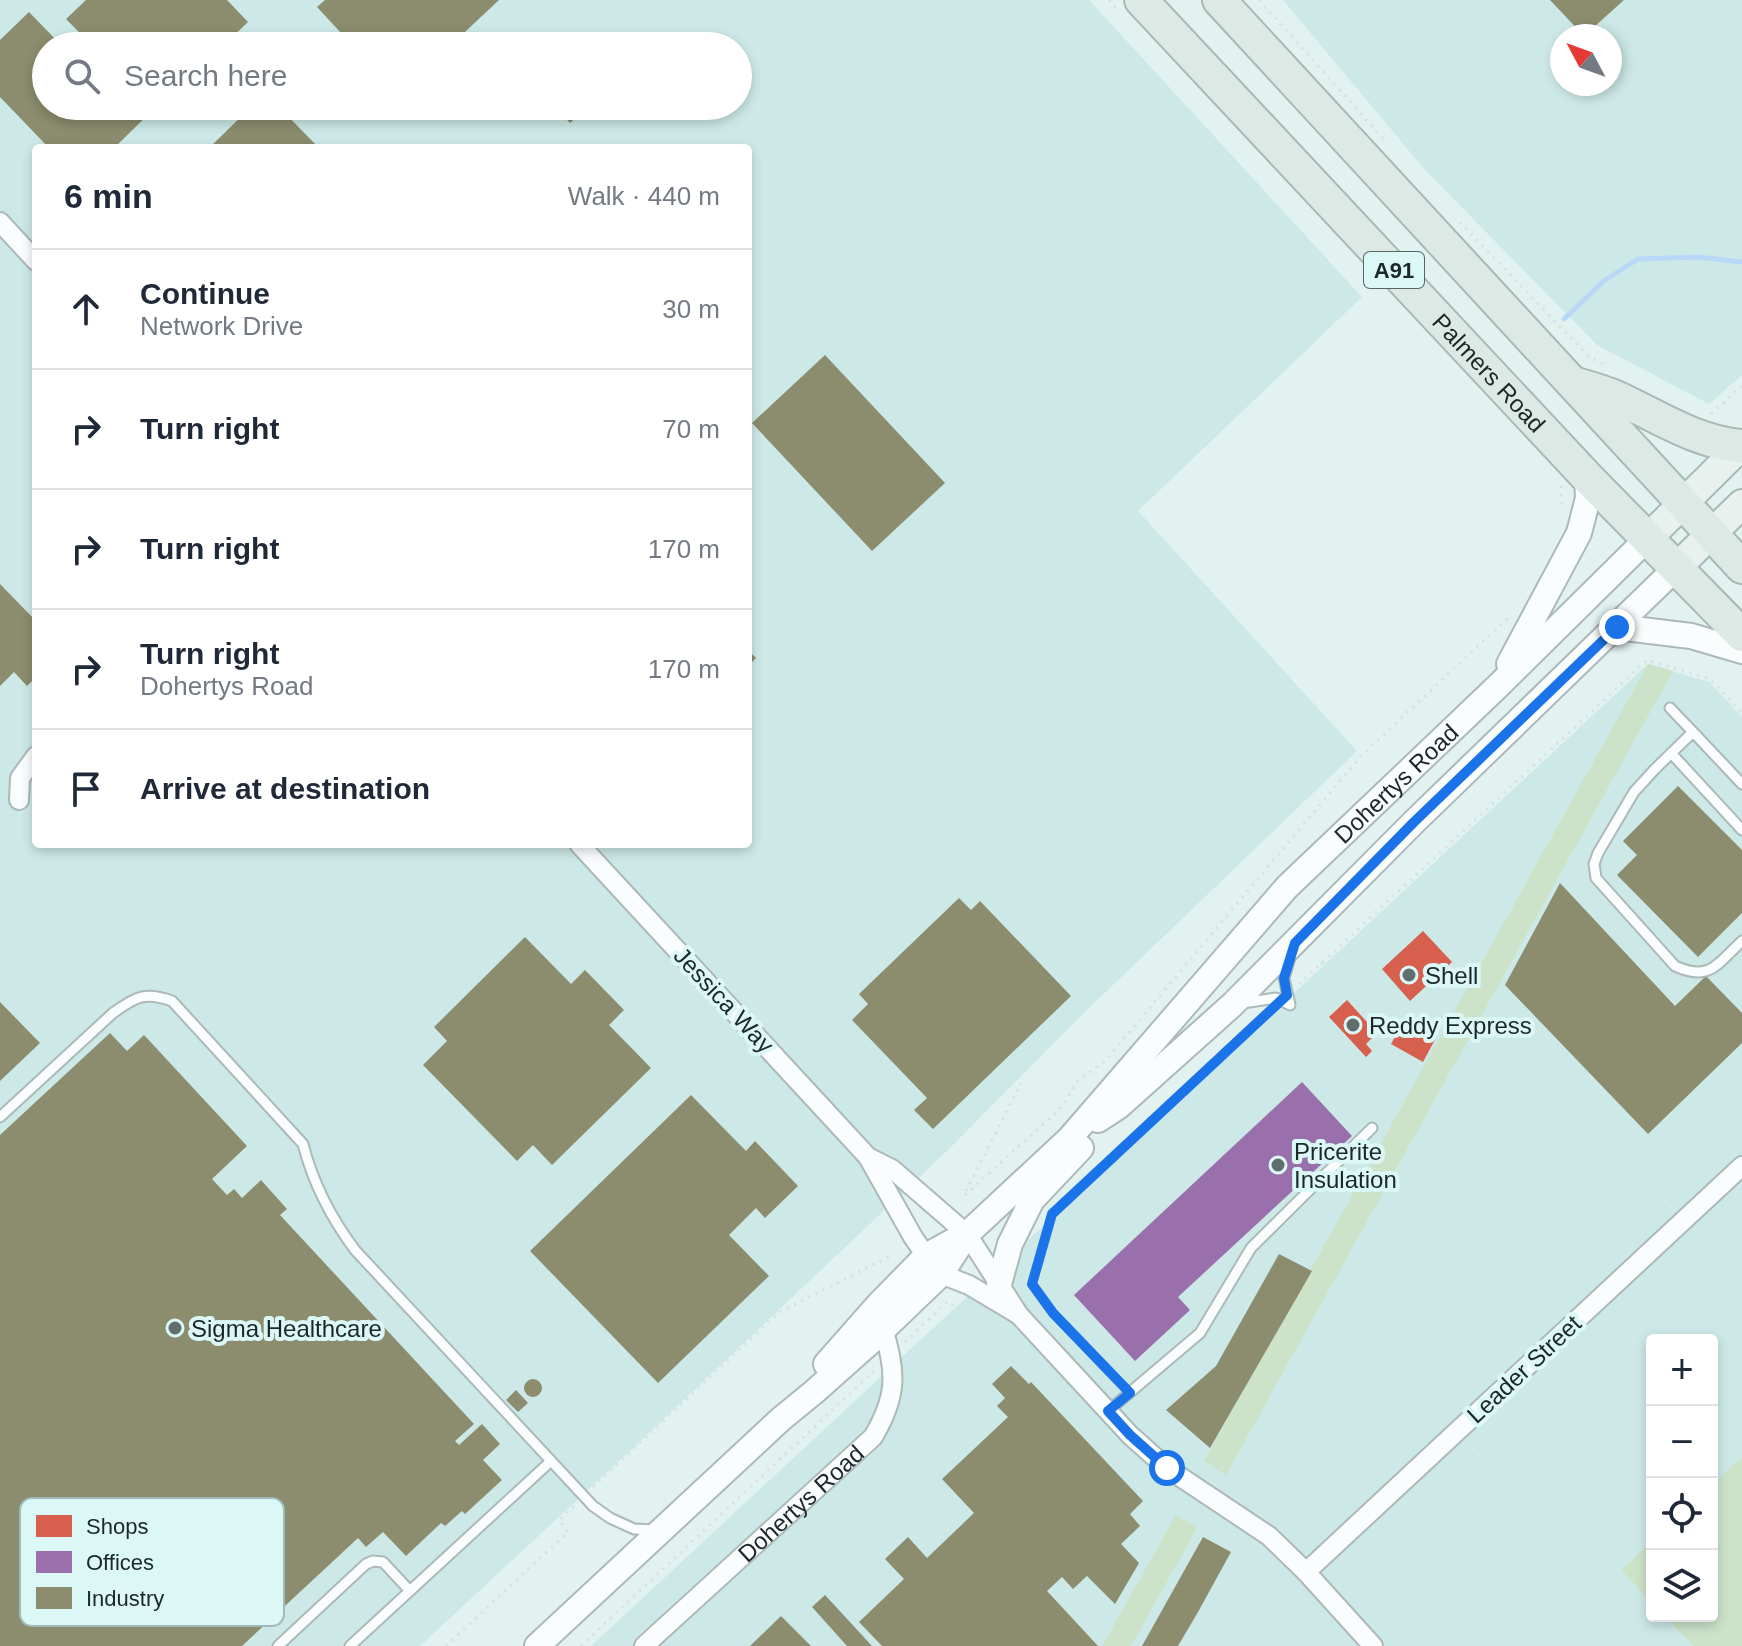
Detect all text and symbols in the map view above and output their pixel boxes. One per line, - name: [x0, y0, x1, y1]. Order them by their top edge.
- north arrow: [1550, 24, 1622, 96]
- search box: [32, 32, 752, 120]
- icon: search: [60, 54, 104, 98]
- text: Search here: [124, 59, 287, 92]
- text: 6 min: [64, 177, 153, 215]
- text: Walk · 440 m: [568, 181, 720, 211]
- road number: A91: [1364, 252, 1424, 288]
- text: Continue: [140, 277, 270, 310]
- icon: ahead: [64, 287, 108, 331]
- text: 30 m: [662, 294, 720, 324]
- street label: Palmers Road: [1427, 308, 1551, 437]
- text: Network Drive: [140, 311, 303, 341]
- icon: right: [64, 407, 108, 451]
- text: Turn right: [140, 412, 279, 445]
- text: 70 m: [662, 414, 720, 444]
- icon: right: [64, 527, 108, 571]
- text: Turn right: [140, 532, 279, 565]
- text: 170 m: [648, 534, 720, 564]
- route end: [1599, 609, 1635, 645]
- text: Turn right: [140, 637, 279, 670]
- icon: right: [64, 647, 108, 691]
- text: 170 m: [648, 654, 720, 684]
- text: Dohertys Road: [140, 671, 313, 701]
- street label: Dohertys Road: [1329, 718, 1463, 848]
- icon: arrive: [64, 767, 108, 811]
- text: Arrive at destination: [140, 772, 430, 805]
- street label: Jessica Way: [668, 942, 780, 1058]
- place label: Shell: [1425, 962, 1478, 989]
- marker: Shell: [1400, 966, 1418, 984]
- place label: Reddy Express: [1369, 1012, 1532, 1039]
- marker: Reddy Express: [1344, 1016, 1362, 1034]
- place label: Pricerite Insulation: [1294, 1138, 1397, 1193]
- marker: Pricerite Insulation: [1269, 1156, 1287, 1174]
- street label: Leader Street: [1462, 1309, 1587, 1428]
- place label: Sigma Healthcare: [191, 1315, 382, 1342]
- marker: Sigma Healthcare: [166, 1319, 184, 1337]
- map controls: [1646, 1334, 1718, 1622]
- button: +: [1646, 1334, 1718, 1406]
- button: −: [1646, 1406, 1718, 1478]
- street label: Dohertys Road: [732, 1439, 869, 1567]
- route start: [1149, 1450, 1185, 1486]
- button: locate: [1646, 1478, 1718, 1550]
- legend: [20, 1498, 284, 1626]
- text: Shops: [86, 1514, 148, 1539]
- text: Offices: [86, 1550, 154, 1575]
- button: layers: [1646, 1550, 1718, 1622]
- text: Industry: [86, 1586, 164, 1611]

